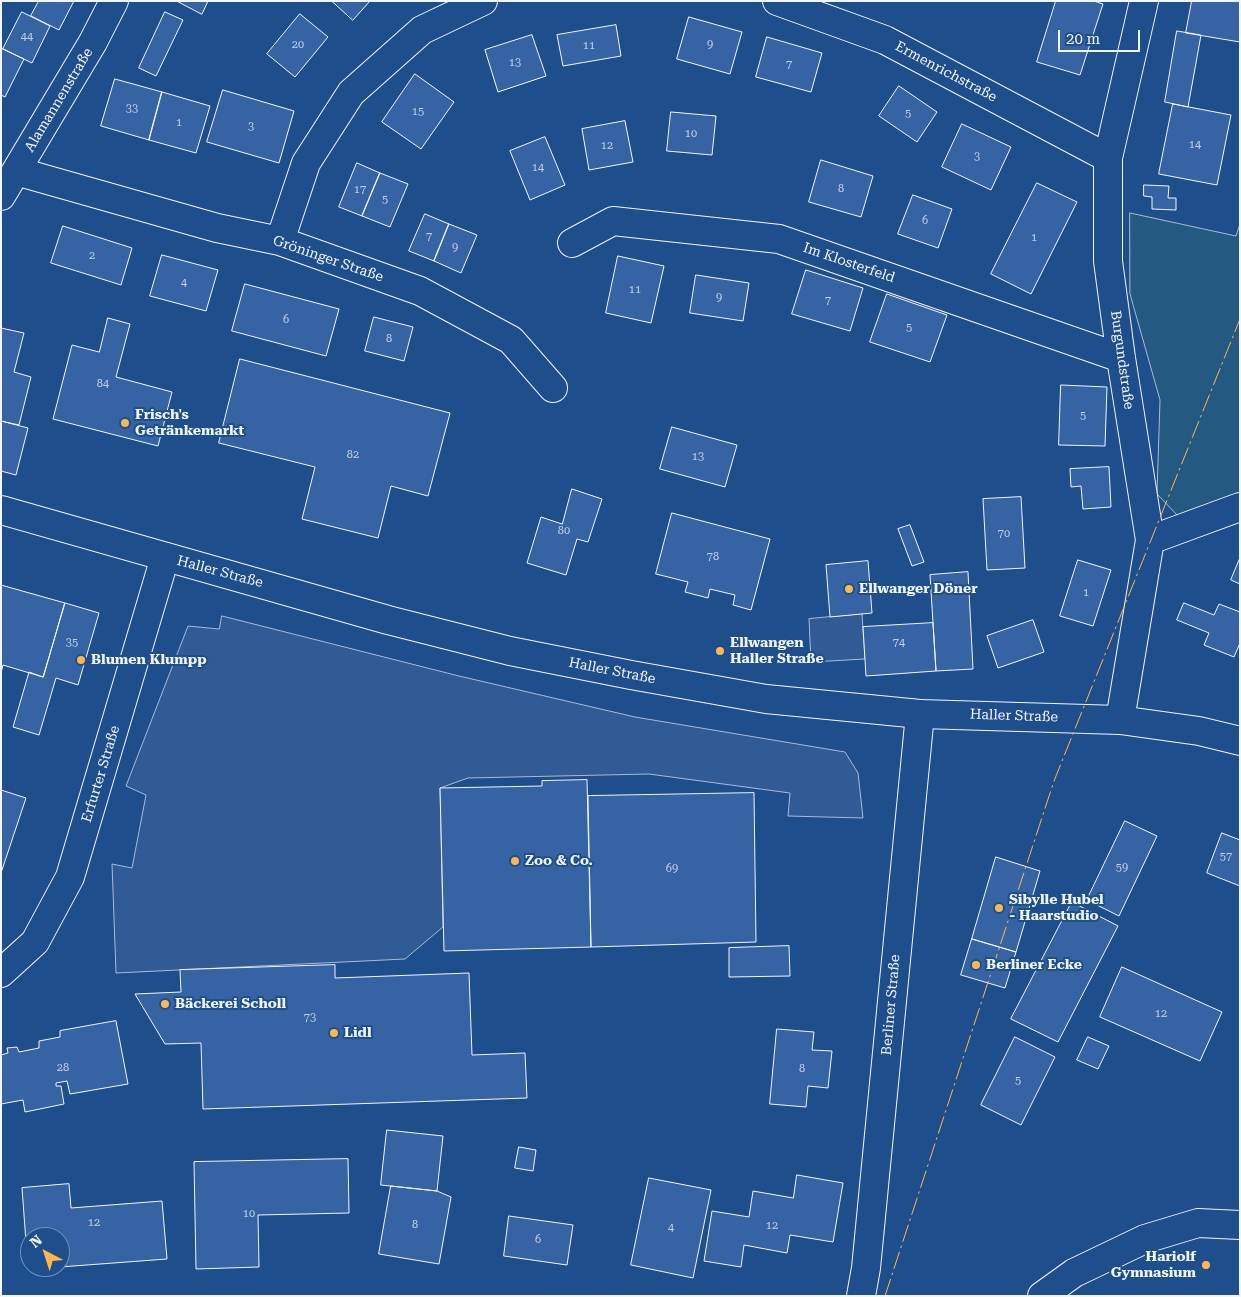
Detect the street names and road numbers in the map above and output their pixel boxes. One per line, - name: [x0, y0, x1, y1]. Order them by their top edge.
- street label: Ermenrichstraße: [892, 38, 1000, 106]
- street label: Alamannenstraße: [21, 45, 97, 155]
- street label: Gröninger Straße: [271, 232, 385, 286]
- street label: Im Klosterfeld: [801, 239, 897, 287]
- street label: Burgundstraße: [1107, 309, 1137, 411]
- street label: Haller Straße: [175, 552, 265, 592]
- street label: Haller Straße: [567, 654, 657, 688]
- street label: Haller Straße: [970, 706, 1058, 726]
- street label: Erfurter Straße: [78, 724, 124, 824]
- street label: Berliner Straße: [878, 954, 904, 1056]

